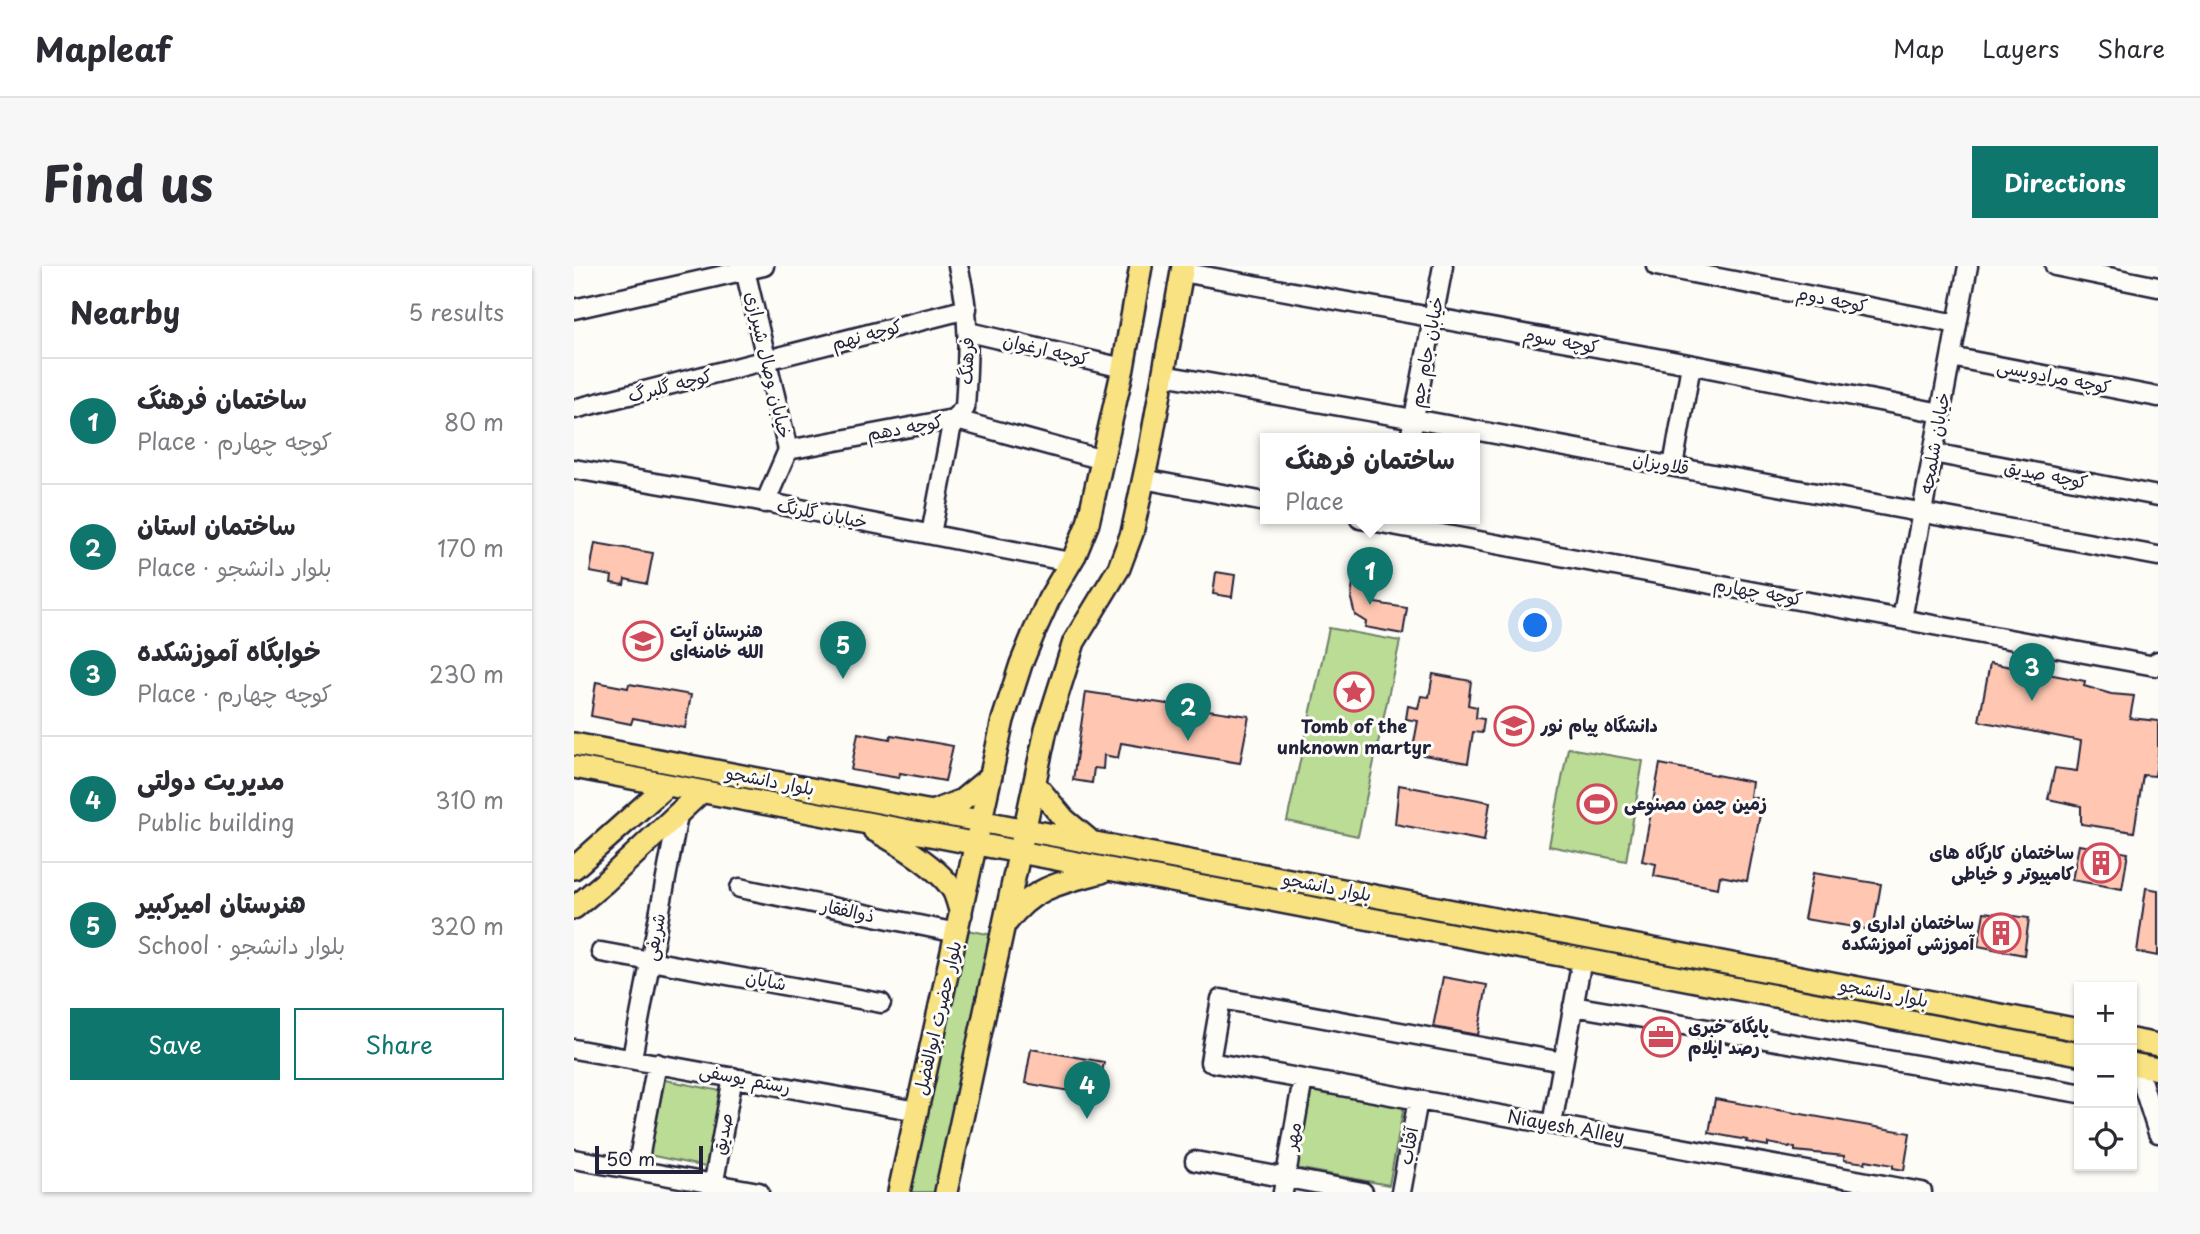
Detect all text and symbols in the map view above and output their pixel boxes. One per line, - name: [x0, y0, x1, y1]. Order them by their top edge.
- text: Mapleaf: [35, 23, 171, 73]
- text: Map: [1893, 30, 1944, 66]
- text: Layers: [1982, 30, 2059, 66]
- text: Share: [2097, 30, 2165, 66]
- text: Find us: [42, 145, 213, 219]
- button: Directions: [1972, 146, 2158, 218]
- street label: کوچه دوم: [1794, 278, 1870, 321]
- text: Nearby: [70, 289, 180, 334]
- street label: خیابان وصال شیرازی: [739, 289, 799, 441]
- text: 5 results: [408, 294, 504, 329]
- street label: خیابان جام جم: [1402, 294, 1451, 410]
- street label: کوچه نهم: [828, 311, 906, 358]
- street label: کوچه سوم: [1521, 320, 1602, 361]
- street label: کوچه ارغوان: [1001, 326, 1092, 372]
- street label: فرهنگ: [951, 337, 980, 385]
- street label: کوچه مرادویسی: [1995, 351, 2114, 400]
- street label: کوچه گلبرگ: [625, 361, 715, 408]
- text: ساختمان فرهنگ: [137, 379, 307, 418]
- street label: خیابان شلمچه: [1911, 390, 1956, 495]
- text: 1: [88, 404, 99, 439]
- text: 80 m: [444, 404, 504, 439]
- street label: کوچه دهم: [865, 407, 945, 448]
- text: Place · کوچه چهارم: [137, 423, 332, 458]
- popup: [1260, 433, 1480, 524]
- text: ساختمان فرهنگ: [1285, 439, 1455, 478]
- street label: قلاویزان: [1631, 444, 1691, 481]
- street label: کوچه صدیق: [2002, 452, 2091, 495]
- text: Place: [1285, 483, 1344, 518]
- street label: خیابان گلرنگ: [775, 491, 870, 535]
- text: ساختمان استان: [137, 505, 296, 544]
- text: 2: [85, 530, 101, 565]
- text: 170 m: [437, 530, 504, 565]
- pin: 1: [1347, 547, 1393, 605]
- text: Place · بلوار دانشجو: [137, 549, 332, 584]
- street label: کوچه چهارم: [1711, 569, 1805, 614]
- your location: [1518, 608, 1552, 642]
- place label: هنرستان آیت الله خامنه‌ای: [670, 616, 763, 664]
- school or university icon: هنرستان آیت الله خامنه‌ای: [622, 620, 664, 662]
- pin: 5: [820, 621, 866, 679]
- text: خوابگاه آموزشکده: [137, 631, 321, 670]
- pin: 3: [2009, 643, 2055, 701]
- text: 3: [85, 656, 101, 691]
- text: 230 m: [429, 656, 504, 691]
- place icon: Tomb of the unknown martyr: [1333, 671, 1375, 713]
- text: Place · کوچه چهارم: [137, 675, 332, 710]
- pin: 2: [1165, 683, 1211, 741]
- school or university icon: دانشگاه پیام نور: [1493, 705, 1535, 747]
- place label: دانشگاه پیام نور: [1540, 711, 1658, 740]
- place label: Tomb of the unknown martyr: [1277, 712, 1432, 760]
- street label: بلوار دانشجو: [723, 758, 817, 801]
- text: مدیریت دولتی: [137, 760, 285, 799]
- text: 4: [85, 782, 101, 817]
- text: 310 m: [435, 782, 504, 817]
- sports icon: زمین چمن مصنوعی: [1576, 783, 1618, 825]
- place label: زمین چمن مصنوعی: [1624, 789, 1767, 816]
- text: Public building: [137, 804, 294, 839]
- place label: ساختمان کارگاه های کامپیوتر و خیاطی: [1929, 838, 2074, 886]
- building icon: ساختمان کارگاه های کامپیوتر و خیاطی: [2080, 842, 2122, 884]
- street label: بلوار دانشجو: [1280, 864, 1374, 907]
- text: هنرستان امیرکبیر: [137, 883, 306, 922]
- street label: ذوالفقار: [817, 890, 877, 928]
- text: 5: [86, 908, 100, 943]
- text: 320 m: [430, 908, 504, 943]
- place label: ساختمان اداری و آموزشی آموزشکده: [1841, 908, 1975, 956]
- street label: شریفی: [636, 911, 671, 963]
- building icon: ساختمان اداری و آموزشی آموزشکده: [1980, 912, 2022, 954]
- text: School · بلوار دانشجو: [137, 927, 345, 962]
- street label: بلوار حضرت ابوالفضل: [906, 938, 967, 1098]
- street label: شایان: [744, 962, 789, 997]
- street label: بلوار دانشجو: [1837, 970, 1931, 1013]
- map controls: [2074, 982, 2137, 1171]
- button: +: [2074, 982, 2137, 1045]
- button: Save: [70, 1008, 280, 1080]
- button: Share: [294, 1008, 504, 1080]
- place label: پایگاه خبری رصد ایلام: [1688, 1012, 1770, 1062]
- office icon: پایگاه خبری رصد ایلام: [1640, 1016, 1682, 1058]
- button: −: [2074, 1045, 2137, 1108]
- street label: رستم یوسفی: [697, 1055, 793, 1102]
- pin: 4: [1064, 1061, 1110, 1119]
- street label: Niayesh Alley: [1505, 1102, 1627, 1149]
- button: locate: [2074, 1108, 2137, 1171]
- street label: صدیق: [704, 1110, 739, 1157]
- street label: مهر: [1275, 1120, 1307, 1154]
- street label: آفتاب: [1391, 1123, 1424, 1167]
- scale bar: [595, 1143, 704, 1175]
- text: 50 m: [606, 1144, 655, 1172]

